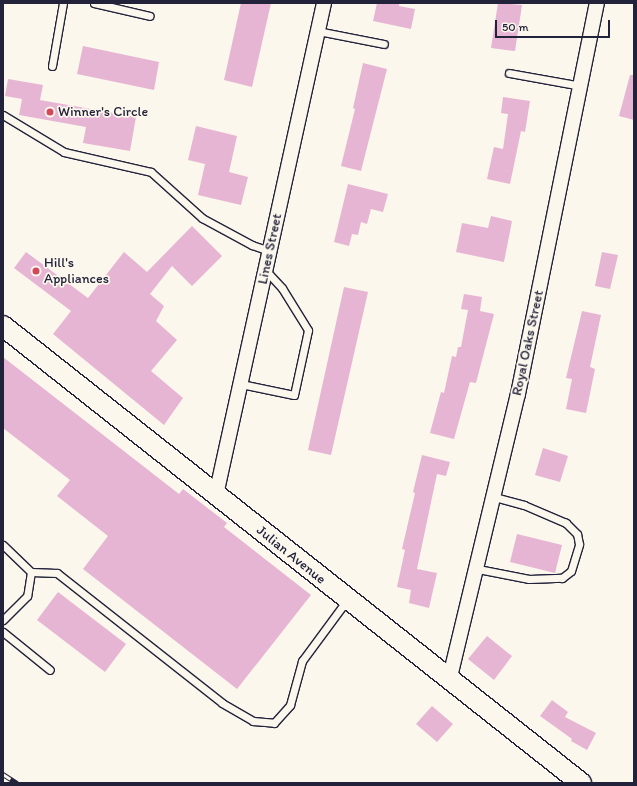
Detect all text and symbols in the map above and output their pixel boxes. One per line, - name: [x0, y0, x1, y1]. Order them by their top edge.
- scale bar: [497, 12, 612, 38]
- text: 50 m: [502, 20, 528, 34]
- place label: Winner's Circle: [58, 104, 148, 120]
- marker: Winner's Circle: [45, 107, 55, 117]
- street label: Lines Street: [254, 212, 286, 286]
- place label: Hill's Appliances: [44, 255, 109, 288]
- marker: Hill's Appliances: [31, 266, 41, 276]
- street label: Royal Oaks Street: [509, 289, 547, 397]
- street label: Julian Avenue: [253, 522, 329, 588]

